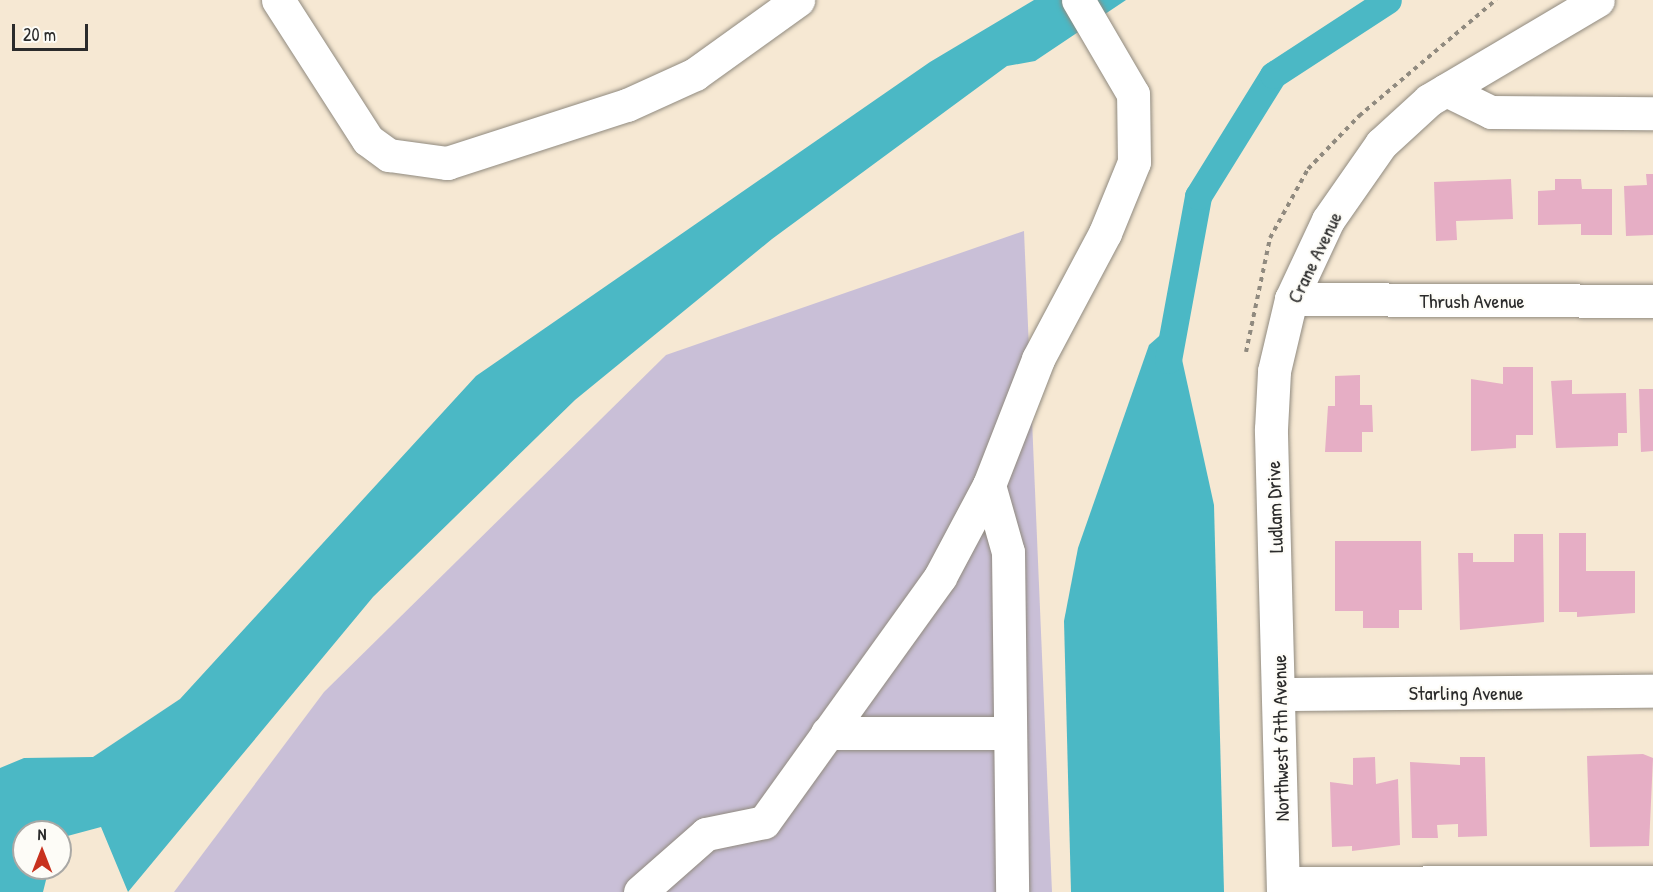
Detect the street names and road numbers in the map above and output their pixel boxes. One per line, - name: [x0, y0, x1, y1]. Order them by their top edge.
- street label: Crane Avenue: [1282, 207, 1346, 307]
- street label: Thrush Avenue: [1420, 288, 1524, 312]
- street label: Ludlam Drive: [1260, 460, 1288, 554]
- street label: Northwest 67th Avenue: [1267, 655, 1293, 821]
- street label: Starling Avenue: [1409, 680, 1523, 704]

